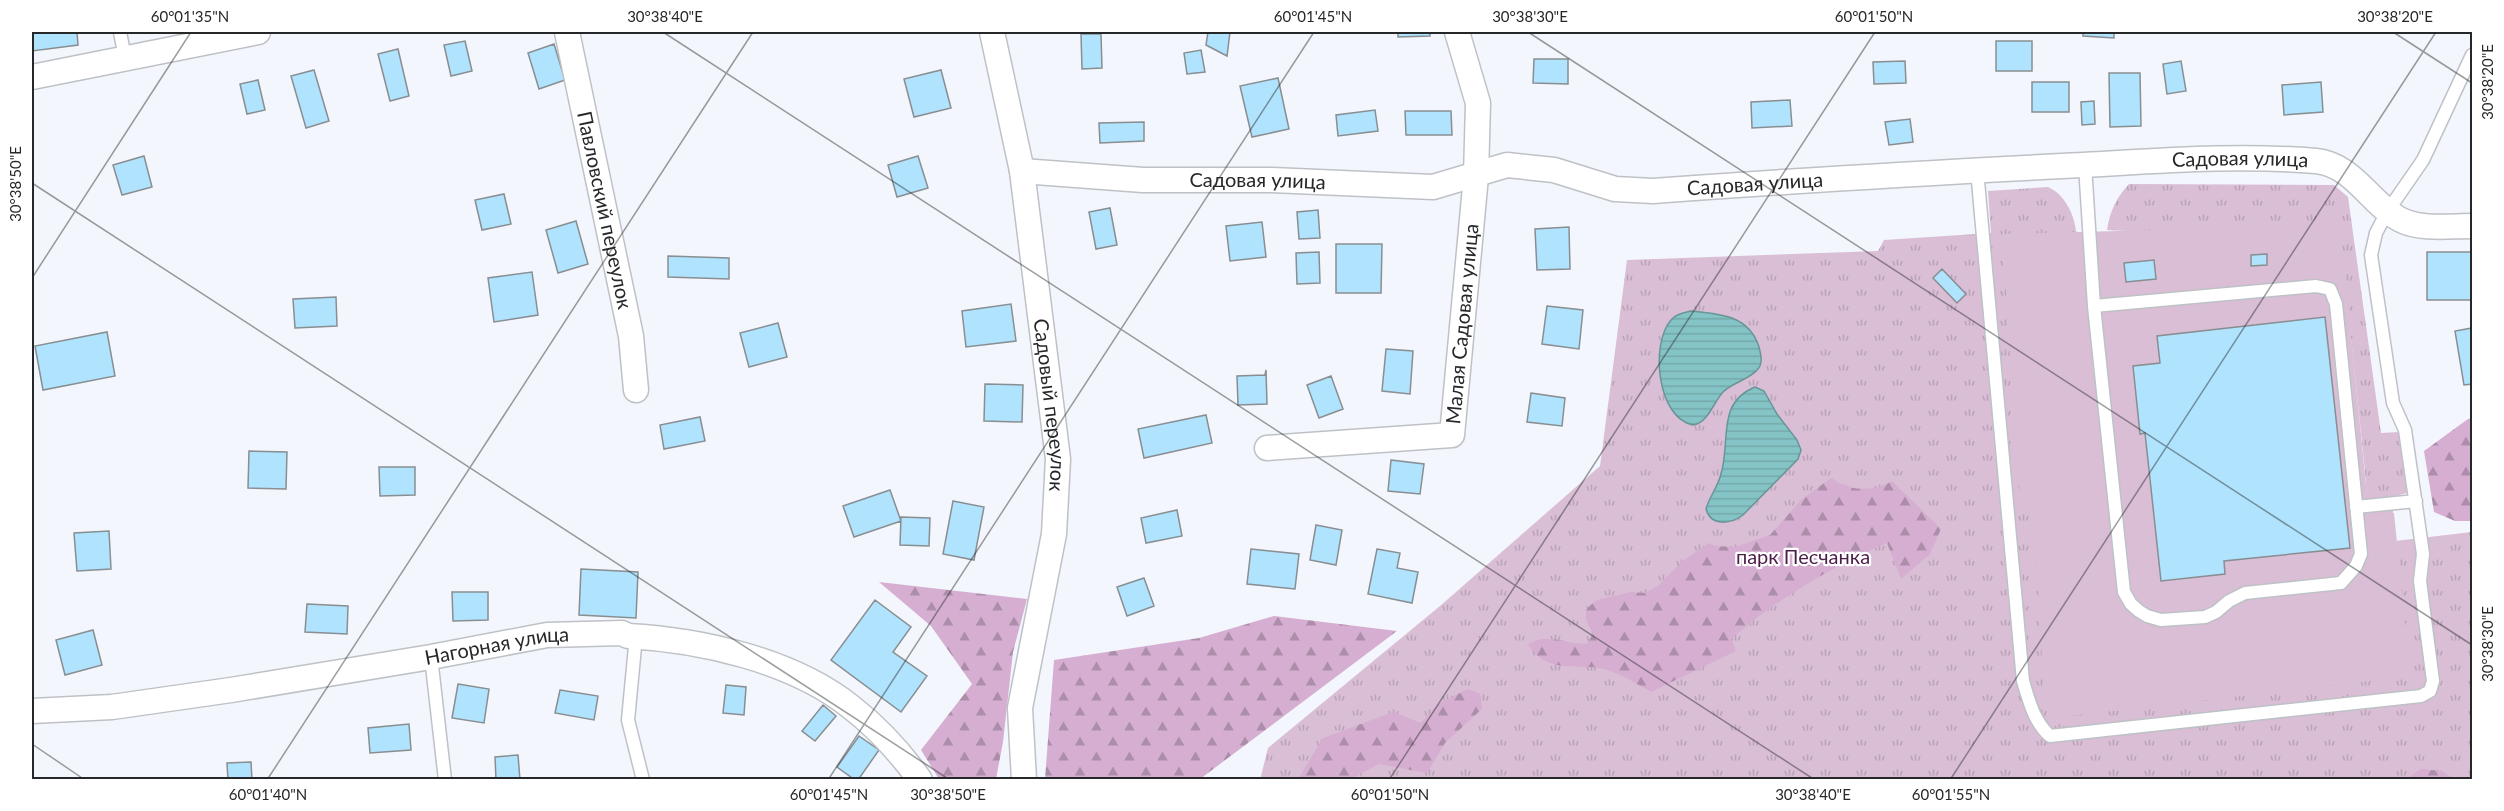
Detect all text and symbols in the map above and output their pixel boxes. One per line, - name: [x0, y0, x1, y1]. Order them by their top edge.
- text: 60°01'35"N: [151, 7, 229, 25]
- text: 30°38'40"E: [627, 7, 703, 25]
- text: 60°01'45"N: [1274, 7, 1352, 25]
- text: 30°38'30"E: [1492, 7, 1568, 25]
- text: 60°01'50"N: [1835, 7, 1913, 25]
- text: 30°38'20"E: [2357, 7, 2433, 25]
- text: 30°38'20"E: [2478, 44, 2496, 120]
- street label: Павловский переулок: [573, 109, 638, 312]
- street label: Садовая улица: [2171, 145, 2309, 171]
- text: 30°38'50"E: [6, 146, 24, 222]
- street label: Садовая улица: [1189, 167, 1326, 193]
- street label: Садовая улица: [1686, 167, 1824, 200]
- street label: Малая Садовая улица: [1440, 223, 1483, 425]
- street label: Садовый переулок: [1030, 317, 1071, 493]
- park label: парк Песчанка: [1736, 544, 1870, 568]
- text: 30°38'30"E: [2478, 606, 2496, 682]
- street label: Нагорная улица: [423, 621, 569, 669]
- text: 60°01'40"N: [229, 785, 307, 803]
- text: 60°01'45"N: [790, 785, 868, 803]
- text: 30°38'50"E: [910, 785, 986, 803]
- text: 60°01'50"N: [1351, 785, 1429, 803]
- text: 30°38'40"E: [1775, 785, 1851, 803]
- text: 60°01'55"N: [1912, 785, 1990, 803]

